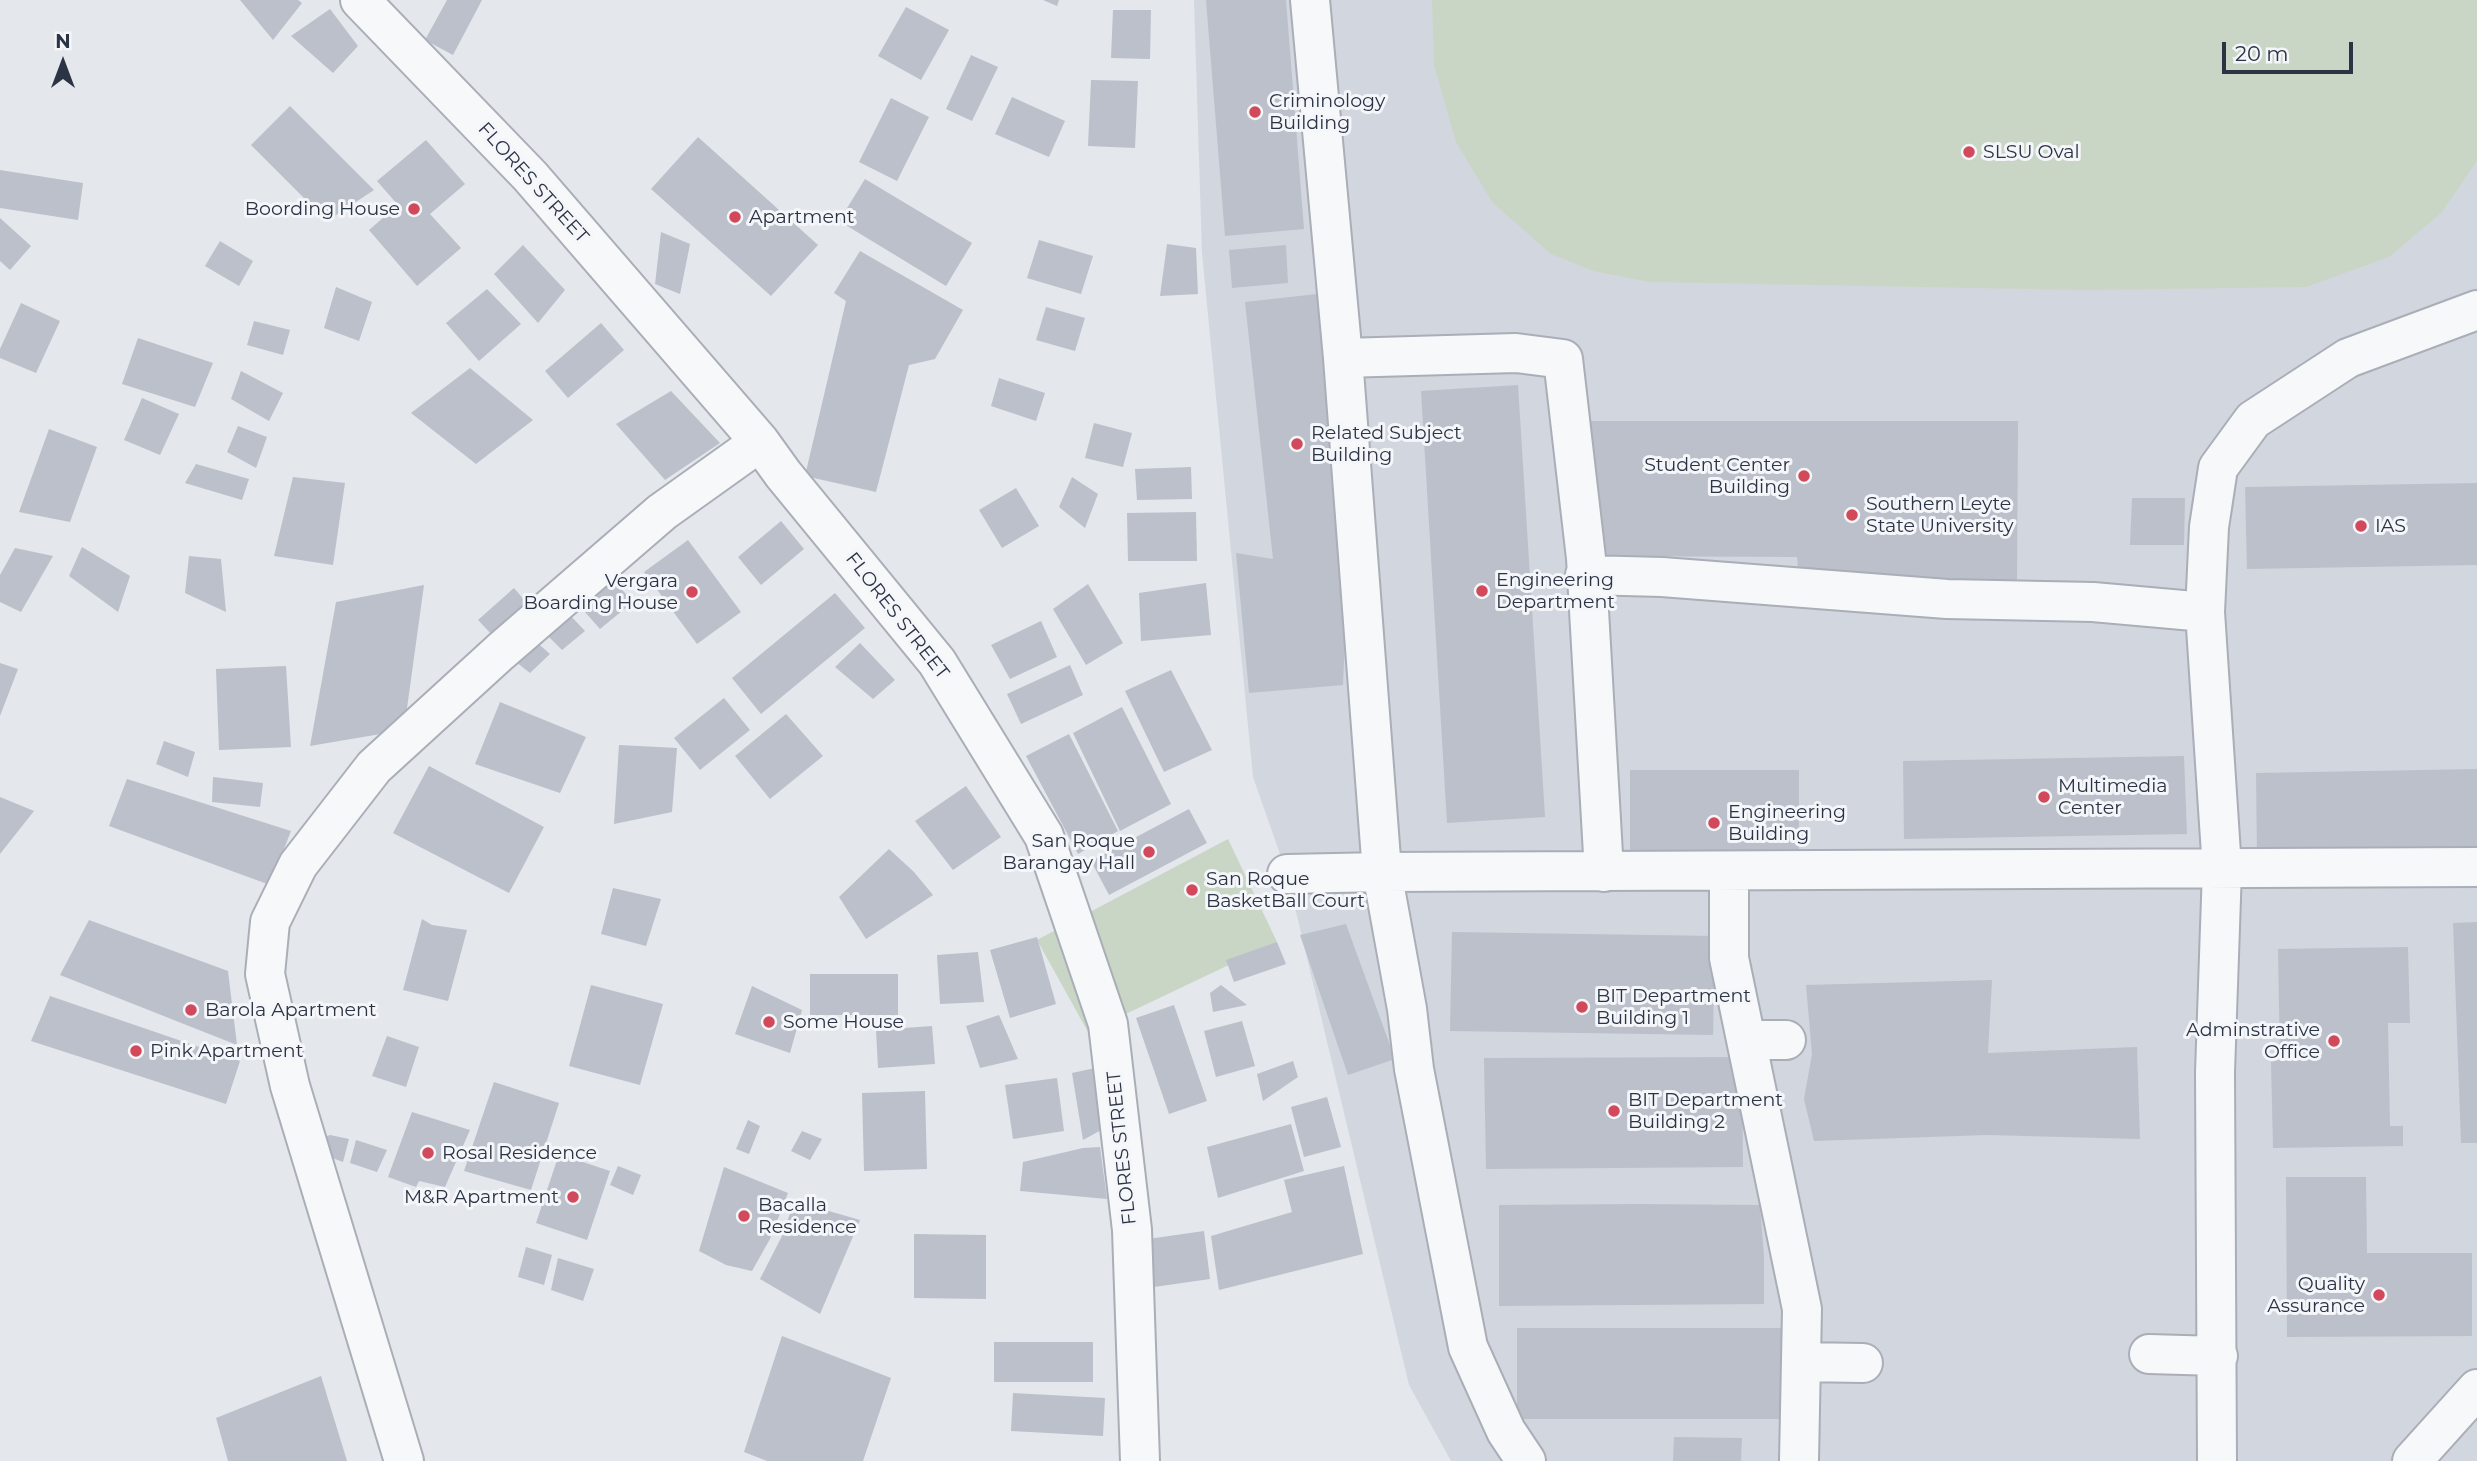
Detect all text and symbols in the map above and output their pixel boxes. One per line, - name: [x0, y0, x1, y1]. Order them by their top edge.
- north arrow: [28, 28, 98, 98]
- scale bar: [2225, 28, 2356, 72]
- text: N: [55, 30, 71, 53]
- text: 20 m: [2235, 41, 2289, 66]
- place label: Criminology Building: [1269, 90, 1385, 134]
- marker: Criminology Building: [1247, 104, 1263, 120]
- street label: FLORES STREET: [473, 118, 593, 248]
- place label: SLSU Oval: [1983, 141, 2080, 163]
- marker: SLSU Oval: [1961, 144, 1977, 160]
- place label: Boording House: [245, 198, 400, 220]
- marker: Boording House: [406, 201, 422, 217]
- place label: Apartment: [749, 206, 854, 228]
- marker: Apartment: [727, 209, 743, 225]
- place label: Related Subject Building: [1311, 422, 1462, 466]
- marker: Related Subject Building: [1289, 436, 1305, 452]
- place label: Student Center Building: [1644, 454, 1790, 498]
- marker: Student Center Building: [1796, 468, 1812, 484]
- place label: Southern Leyte State University: [1866, 493, 2014, 537]
- marker: Southern Leyte State University: [1844, 507, 1860, 523]
- place label: IAS: [2375, 515, 2406, 537]
- marker: IAS: [2353, 518, 2369, 534]
- street label: FLORES STREET: [840, 548, 954, 684]
- place label: Engineering Department: [1496, 569, 1615, 613]
- place label: Vergara Boarding House: [524, 570, 678, 614]
- marker: Engineering Department: [1474, 583, 1490, 599]
- marker: Vergara Boarding House: [684, 584, 700, 600]
- place label: Multimedia Center: [2058, 775, 2168, 819]
- marker: Multimedia Center: [2036, 789, 2052, 805]
- place label: Engineering Building: [1728, 801, 1846, 845]
- marker: Engineering Building: [1706, 815, 1722, 831]
- place label: San Roque Barangay Hall: [1003, 830, 1135, 874]
- marker: San Roque Barangay Hall: [1141, 844, 1157, 860]
- place label: San Roque BasketBall Court: [1206, 868, 1365, 912]
- marker: San Roque BasketBall Court: [1184, 882, 1200, 898]
- place label: BIT Department Building 1: [1596, 985, 1751, 1029]
- place label: Barola Apartment: [205, 999, 377, 1021]
- marker: BIT Department Building 1: [1574, 999, 1590, 1015]
- marker: Barola Apartment: [183, 1002, 199, 1018]
- place label: Some House: [783, 1011, 904, 1033]
- marker: Some House: [761, 1014, 777, 1030]
- place label: Adminstrative Office: [2186, 1019, 2320, 1063]
- marker: Adminstrative Office: [2326, 1033, 2342, 1049]
- place label: Pink Apartment: [150, 1040, 303, 1062]
- marker: Pink Apartment: [128, 1043, 144, 1059]
- street label: FLORES STREET: [1103, 1070, 1141, 1226]
- place label: BIT Department Building 2: [1628, 1089, 1783, 1133]
- marker: BIT Department Building 2: [1606, 1103, 1622, 1119]
- place label: Rosal Residence: [442, 1142, 597, 1164]
- marker: Rosal Residence: [420, 1145, 436, 1161]
- place label: M&R Apartment: [404, 1186, 559, 1208]
- marker: M&R Apartment: [565, 1189, 581, 1205]
- place label: Bacalla Residence: [758, 1194, 857, 1238]
- marker: Bacalla Residence: [736, 1208, 752, 1224]
- place label: Quality Assurance: [2267, 1273, 2365, 1317]
- marker: Quality Assurance: [2371, 1287, 2387, 1303]

